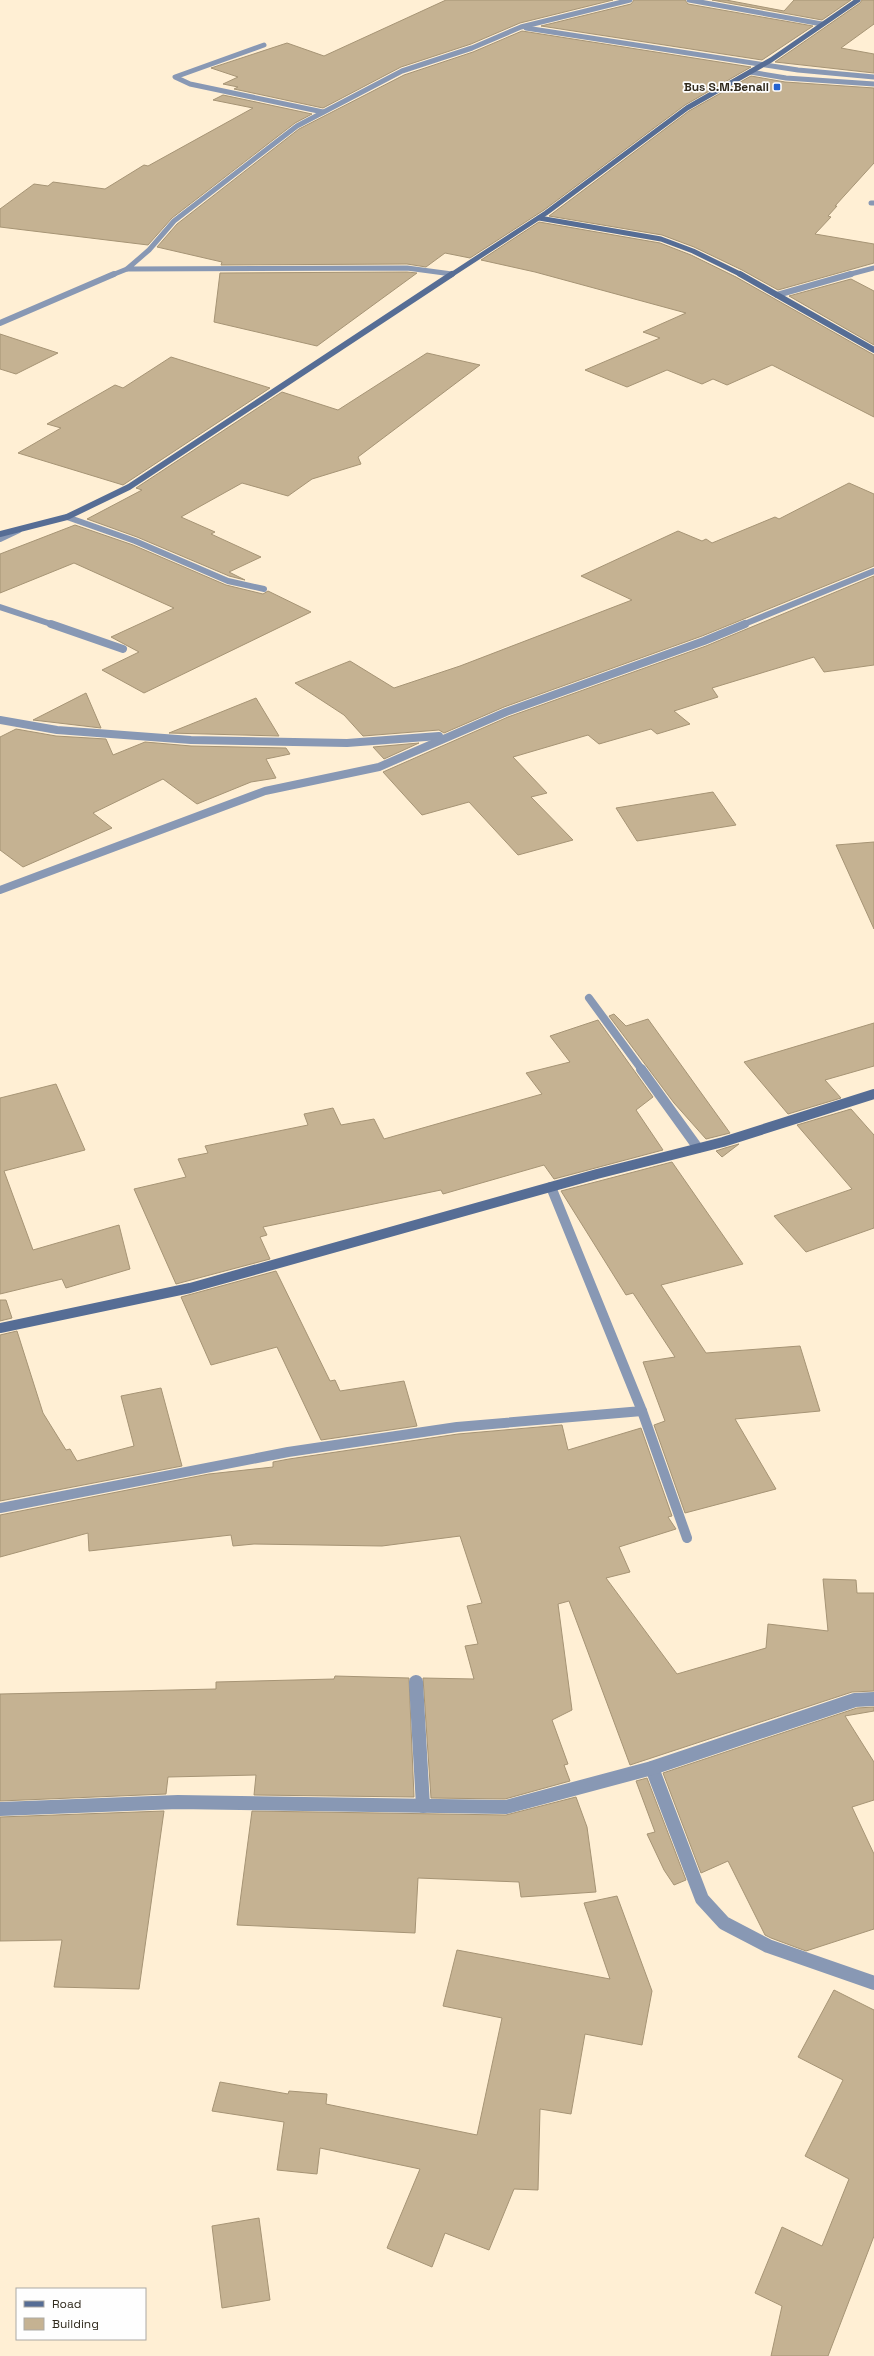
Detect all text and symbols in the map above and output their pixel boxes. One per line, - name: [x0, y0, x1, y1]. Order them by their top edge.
- place label: Bus S.M.Benali: [684, 79, 769, 95]
- marker: Bus S.M.Benali: [772, 82, 782, 92]
- legend: [16, 2288, 146, 2340]
- text: Road: [52, 2296, 81, 2312]
- text: Building: [52, 2316, 99, 2332]

